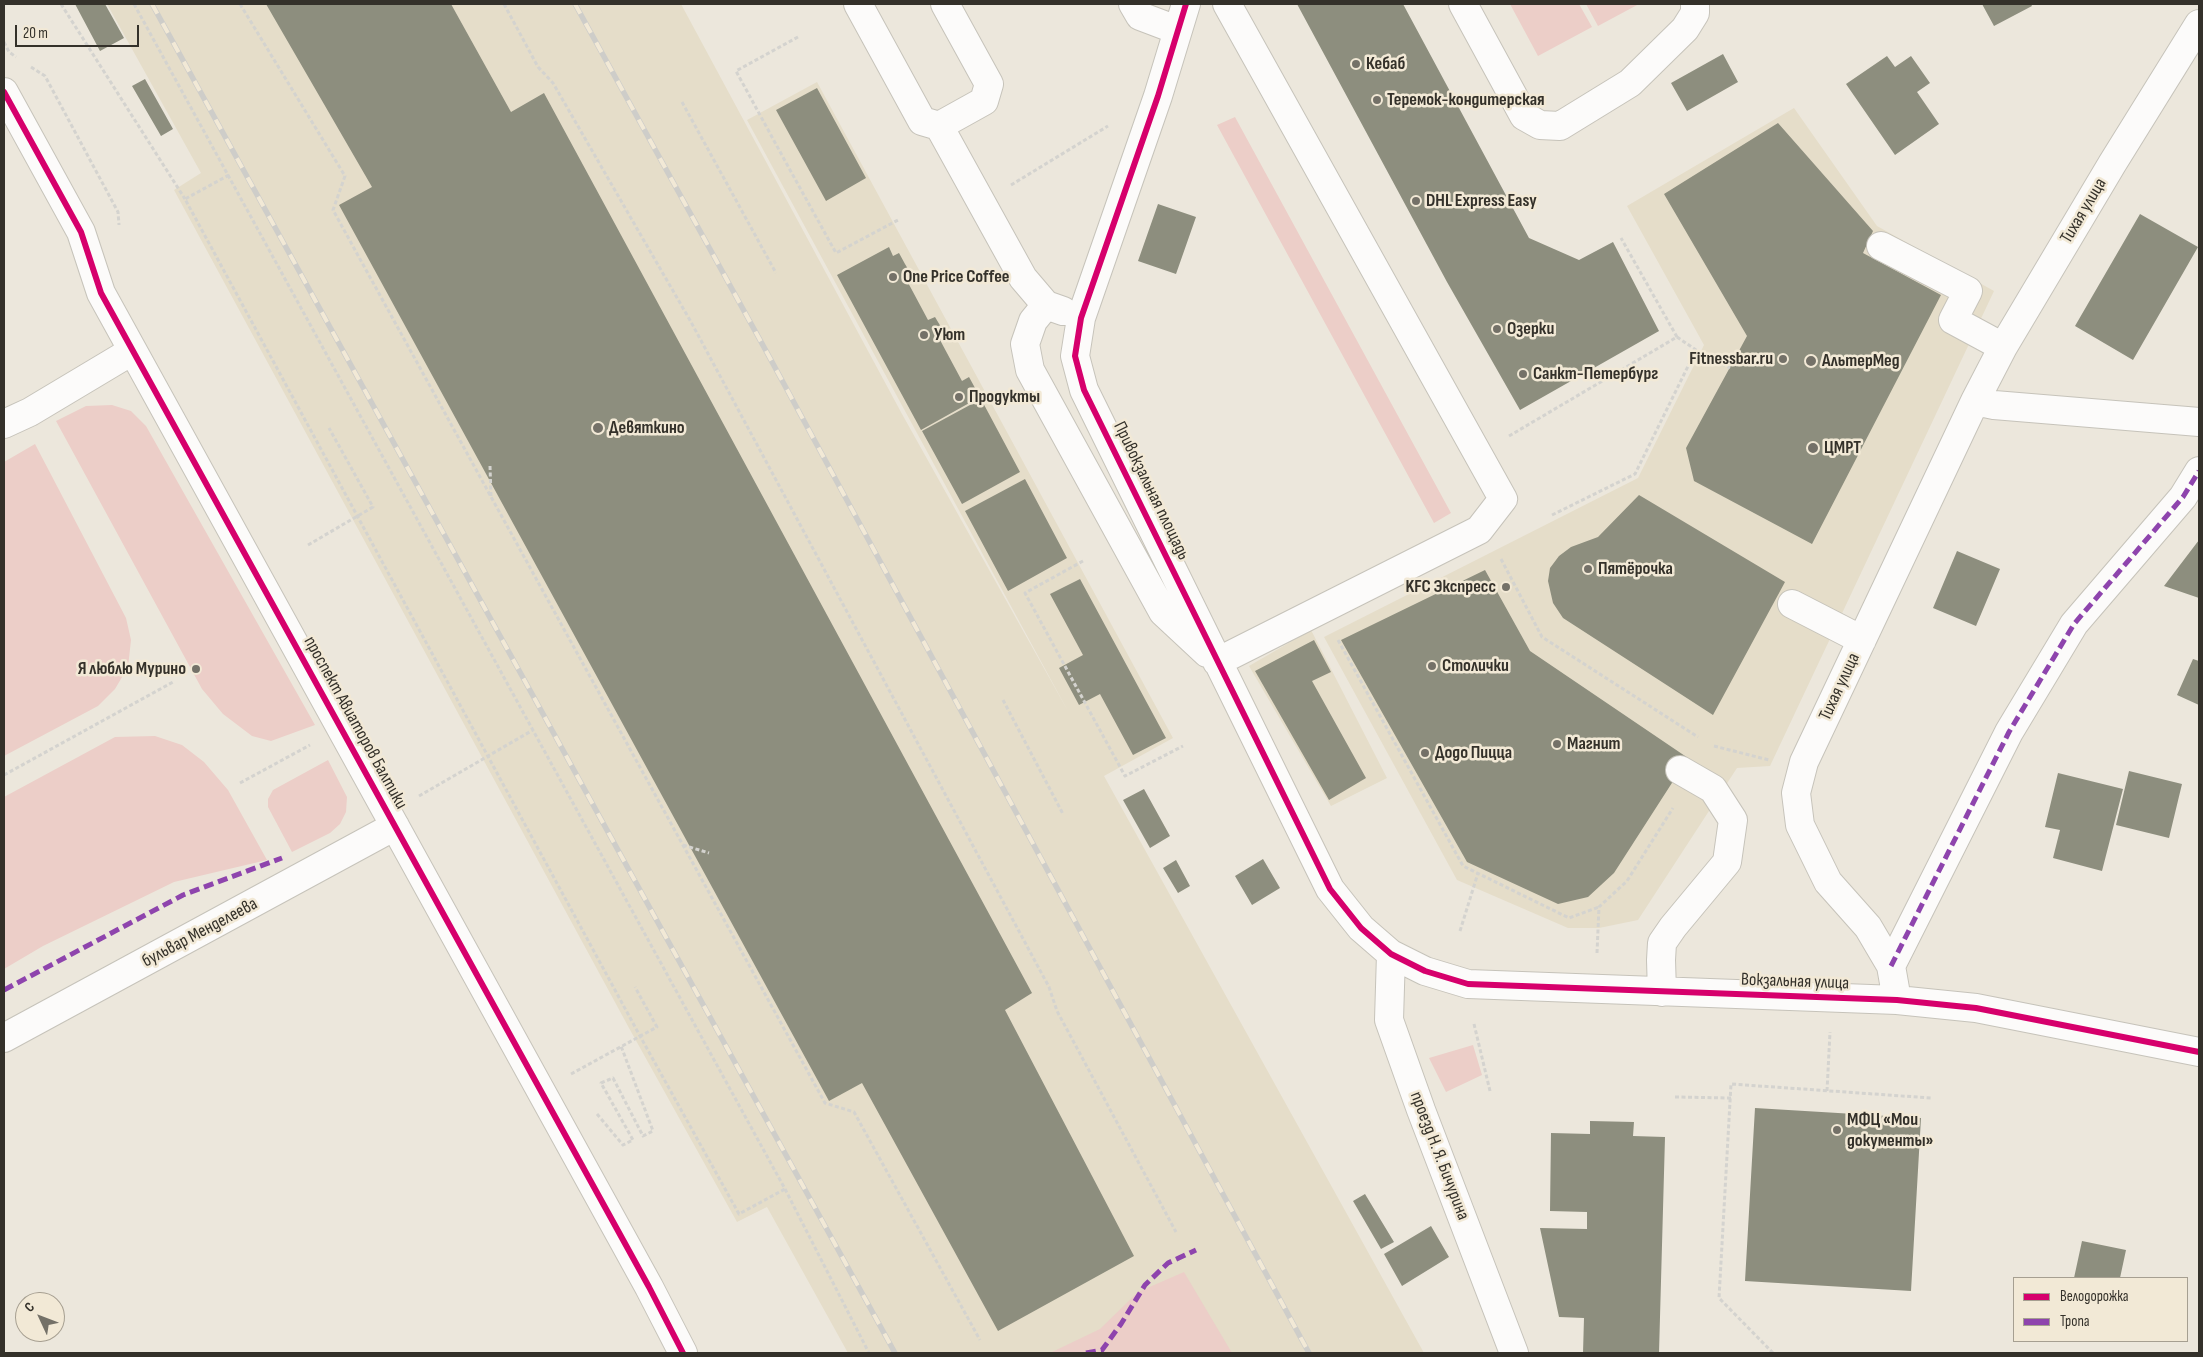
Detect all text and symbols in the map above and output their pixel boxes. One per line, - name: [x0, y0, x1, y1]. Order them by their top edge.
- scale bar: [18, 15, 141, 47]
- text: 20 m: [23, 24, 48, 43]
- place label: Кебаб: [1366, 53, 1405, 75]
- marker: Кебаб: [1350, 58, 1362, 70]
- place label: Теремок-кондитерская: [1387, 89, 1545, 111]
- marker: Теремок-кондитерская: [1371, 94, 1383, 106]
- street label: Тихая улица: [2056, 175, 2112, 247]
- place label: DHL Express Easy: [1426, 190, 1537, 212]
- marker: DHL Express Easy: [1410, 195, 1422, 207]
- place label: One Price Coffee: [903, 266, 1010, 288]
- marker: One Price Coffee: [887, 271, 899, 283]
- place label: Озерки: [1507, 318, 1554, 340]
- marker: Озерки: [1491, 323, 1503, 335]
- place label: Уют: [934, 324, 965, 346]
- marker: Уют: [918, 329, 930, 341]
- place label: Fitnessbar.ru: [1689, 348, 1773, 370]
- place label: АльтерМед: [1822, 350, 1900, 372]
- marker: Fitnessbar.ru: [1777, 353, 1789, 365]
- marker: АльтерМед: [1804, 354, 1818, 368]
- place label: Санкт-Петербург: [1533, 363, 1658, 385]
- marker: Санкт-Петербург: [1517, 368, 1529, 380]
- place label: Продукты: [969, 386, 1040, 408]
- marker: Продукты: [953, 391, 965, 403]
- place label: Девяткино: [609, 417, 685, 439]
- street label: Привокзальная площадь: [1108, 418, 1194, 564]
- marker: Девяткино: [591, 421, 605, 435]
- place label: ЦМРТ: [1824, 437, 1861, 459]
- marker: ЦМРТ: [1806, 441, 1820, 455]
- place label: Пятёрочка: [1598, 558, 1673, 580]
- marker: Пятёрочка: [1582, 563, 1594, 575]
- place label: KFC Экспресс: [1405, 576, 1496, 598]
- marker: KFC Экспресс: [1500, 581, 1512, 593]
- street label: проспект Авиаторов Балтики: [299, 633, 411, 813]
- street label: Тихая улица: [1815, 650, 1865, 724]
- place label: Столички: [1442, 655, 1509, 677]
- place label: Я люблю Мурино: [78, 658, 186, 680]
- marker: Столички: [1426, 660, 1438, 672]
- marker: Я люблю Мурино: [190, 663, 202, 675]
- place label: Магнит: [1567, 733, 1620, 755]
- marker: Магнит: [1551, 738, 1563, 750]
- place label: Додо Пицца: [1435, 742, 1512, 764]
- marker: Додо Пицца: [1419, 747, 1431, 759]
- street label: бульвар Менделеева: [139, 893, 261, 973]
- street label: Вокзальная улица: [1740, 969, 1850, 995]
- street label: проезд Н. Я. Бичурина: [1405, 1089, 1473, 1223]
- place label: МФЦ «Мои документы»: [1847, 1109, 1933, 1152]
- marker: МФЦ «Мои документы»: [1831, 1124, 1843, 1136]
- legend: [2013, 1277, 2188, 1342]
- text: Велодорожка: [2060, 1287, 2129, 1306]
- north arrow: [15, 1292, 65, 1342]
- text: С: [21, 1299, 38, 1316]
- text: Тропа: [2060, 1312, 2090, 1331]

